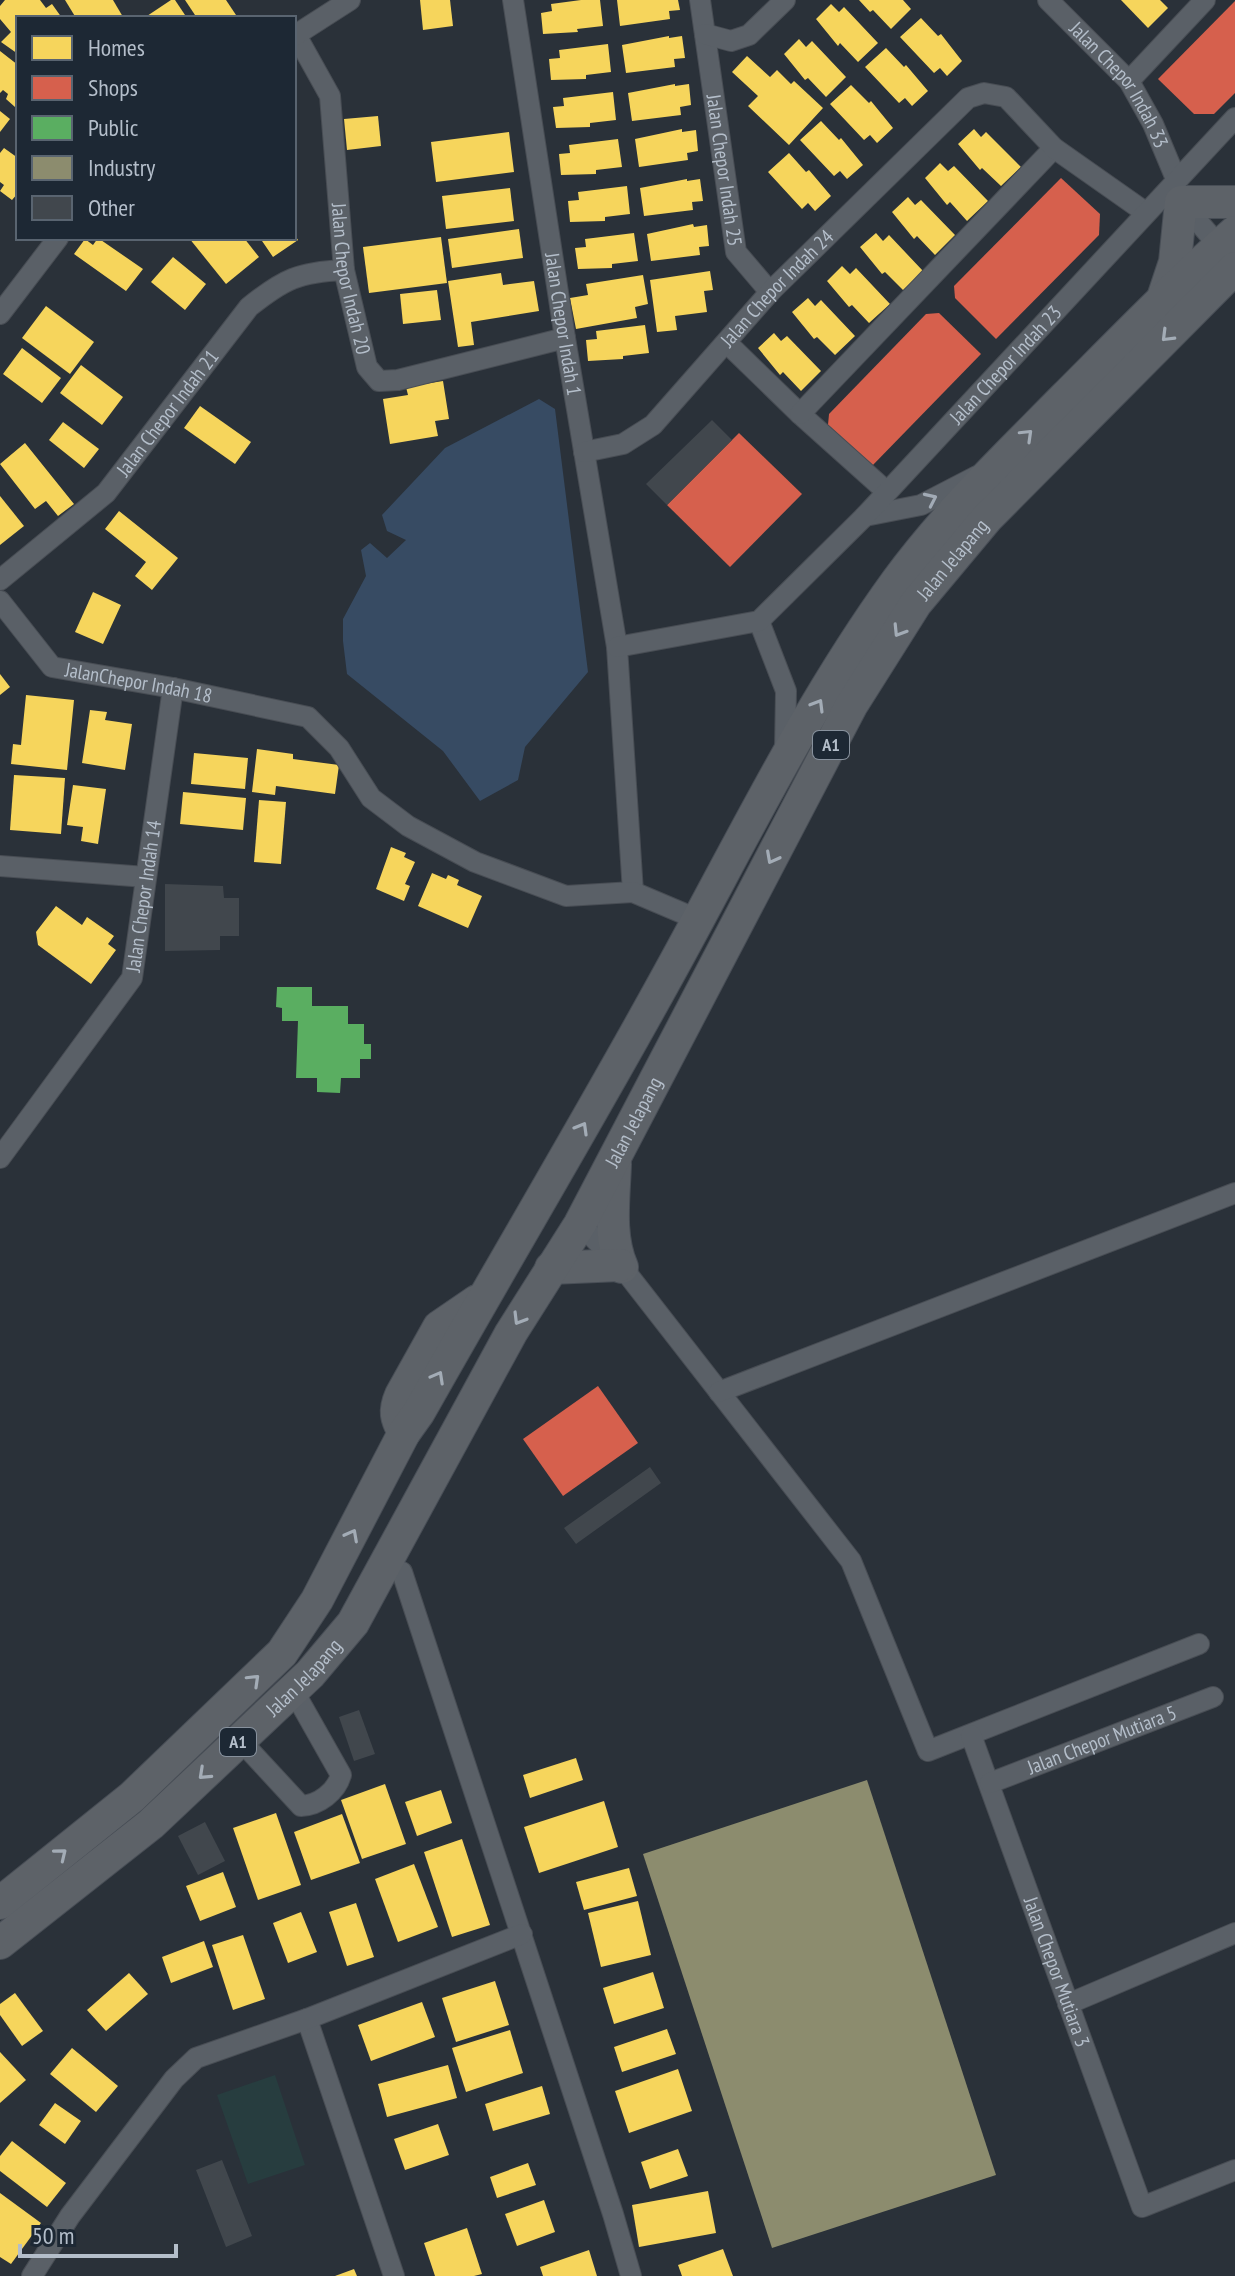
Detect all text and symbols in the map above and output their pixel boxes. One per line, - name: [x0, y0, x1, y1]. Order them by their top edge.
- street label: Jalan Chepor Indah 33: [1063, 15, 1175, 152]
- legend: [16, 16, 296, 240]
- text: Homes: [88, 32, 145, 63]
- text: Shops: [88, 72, 138, 103]
- street label: Jalan Chepor Indah 25: [700, 92, 748, 248]
- text: Public: [88, 112, 139, 143]
- text: Industry: [88, 152, 155, 183]
- text: Other: [88, 192, 135, 223]
- street label: Jalan Chepor Indah 20: [326, 201, 377, 357]
- street label: Jalan Chepor Indah 24: [714, 224, 839, 353]
- street label: Jalan Chepor Indah 1: [539, 250, 587, 397]
- street label: Jalan Chepor Indah 23: [943, 300, 1067, 430]
- one-way arrow: [1162, 327, 1176, 341]
- street label: Jalan Chepor Indah 21: [110, 344, 224, 482]
- one-way arrow: [1018, 430, 1032, 444]
- one-way arrow: [922, 493, 937, 509]
- street label: Jalan Jelapang: [910, 513, 994, 606]
- one-way arrow: [893, 622, 908, 637]
- street label: JalanChepor Indah 18: [62, 656, 214, 709]
- one-way arrow: [808, 699, 823, 714]
- road number: A1: [813, 731, 849, 759]
- street label: Jalan Chepor Indah 14: [120, 818, 167, 975]
- one-way arrow: [766, 849, 781, 864]
- street label: Jalan Jelapang: [599, 1072, 668, 1172]
- one-way arrow: [572, 1122, 588, 1137]
- one-way arrow: [513, 1310, 529, 1325]
- one-way arrow: [428, 1371, 444, 1386]
- one-way arrow: [342, 1529, 357, 1543]
- street label: Jalan Jelapang: [260, 1633, 347, 1723]
- one-way arrow: [245, 1675, 259, 1689]
- street label: Jalan Chepor Mutiara 5: [1023, 1699, 1180, 1781]
- road number: A1: [220, 1728, 256, 1756]
- one-way arrow: [199, 1764, 213, 1779]
- one-way arrow: [52, 1850, 67, 1864]
- street label: Jalan Chepor Mutiara 3: [1017, 1892, 1096, 2051]
- scale bar: [20, 2208, 176, 2258]
- text: 50 m: [32, 2220, 74, 2251]

